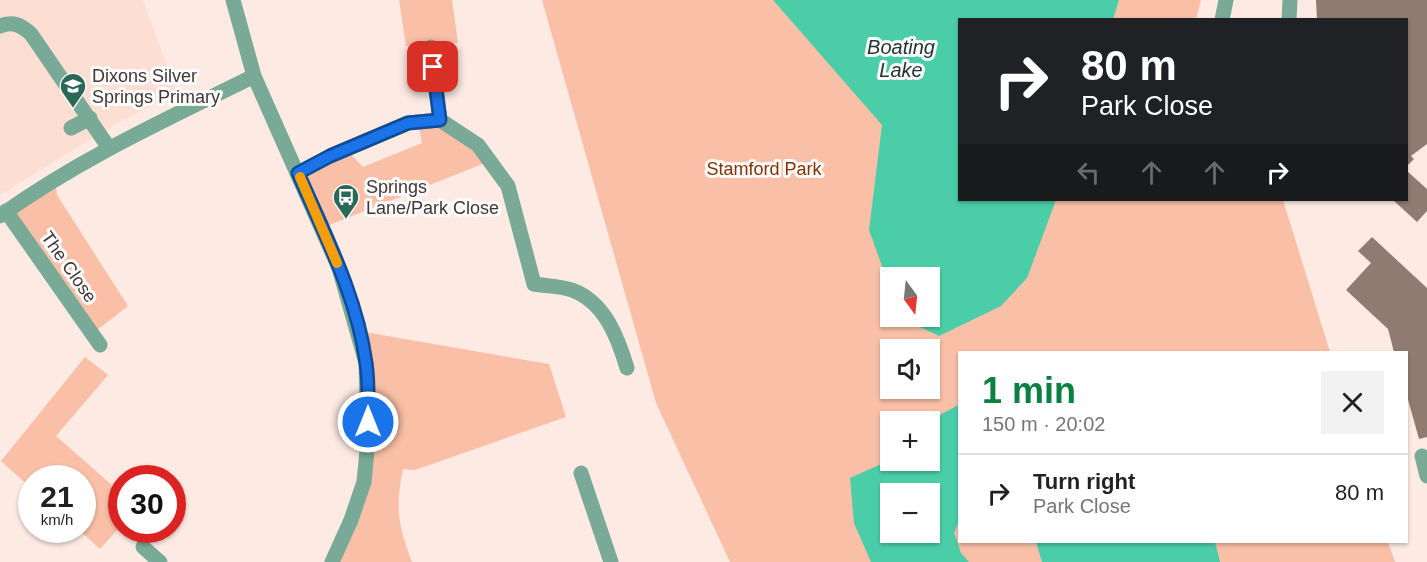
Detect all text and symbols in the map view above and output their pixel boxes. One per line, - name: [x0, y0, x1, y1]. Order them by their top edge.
- water label: Boating Lake: [867, 36, 935, 81]
- pin: [407, 41, 458, 92]
- icon: right: [982, 42, 1060, 120]
- text: 80 m: [1081, 42, 1177, 89]
- icon: arrive: [416, 50, 449, 83]
- place label: Dixons Silver Springs Primary: [92, 66, 220, 107]
- school or university icon: Dixons Silver Springs Primary: [58, 71, 88, 109]
- text: Park Close: [1081, 91, 1213, 121]
- icon: left: [1072, 156, 1105, 189]
- icon: ahead: [1135, 156, 1168, 189]
- icon: ahead: [1198, 156, 1231, 189]
- icon: right: [1261, 156, 1294, 189]
- park label: Stamford Park: [706, 159, 823, 179]
- place label: Springs Lane/Park Close: [366, 177, 499, 218]
- bus stop icon: Springs Lane/Park Close: [331, 182, 361, 220]
- street label: The Close: [37, 228, 101, 306]
- north arrow: [880, 267, 940, 327]
- map controls: [880, 267, 940, 543]
- button: sound: [880, 339, 940, 399]
- text: 1 min: [982, 370, 1076, 411]
- button: close: [1321, 371, 1384, 434]
- position arrow: [336, 390, 400, 454]
- button: +: [880, 411, 940, 471]
- text: 150 m · 20:02: [982, 413, 1105, 435]
- speed limit sign: 30: [108, 465, 186, 543]
- text: Turn right: [1033, 469, 1135, 494]
- icon: right: [982, 477, 1015, 510]
- text: 21: [40, 480, 74, 513]
- text: 80 m: [1335, 480, 1384, 505]
- button: −: [880, 483, 940, 543]
- text: Park Close: [1033, 495, 1131, 517]
- text: km/h: [41, 511, 73, 528]

